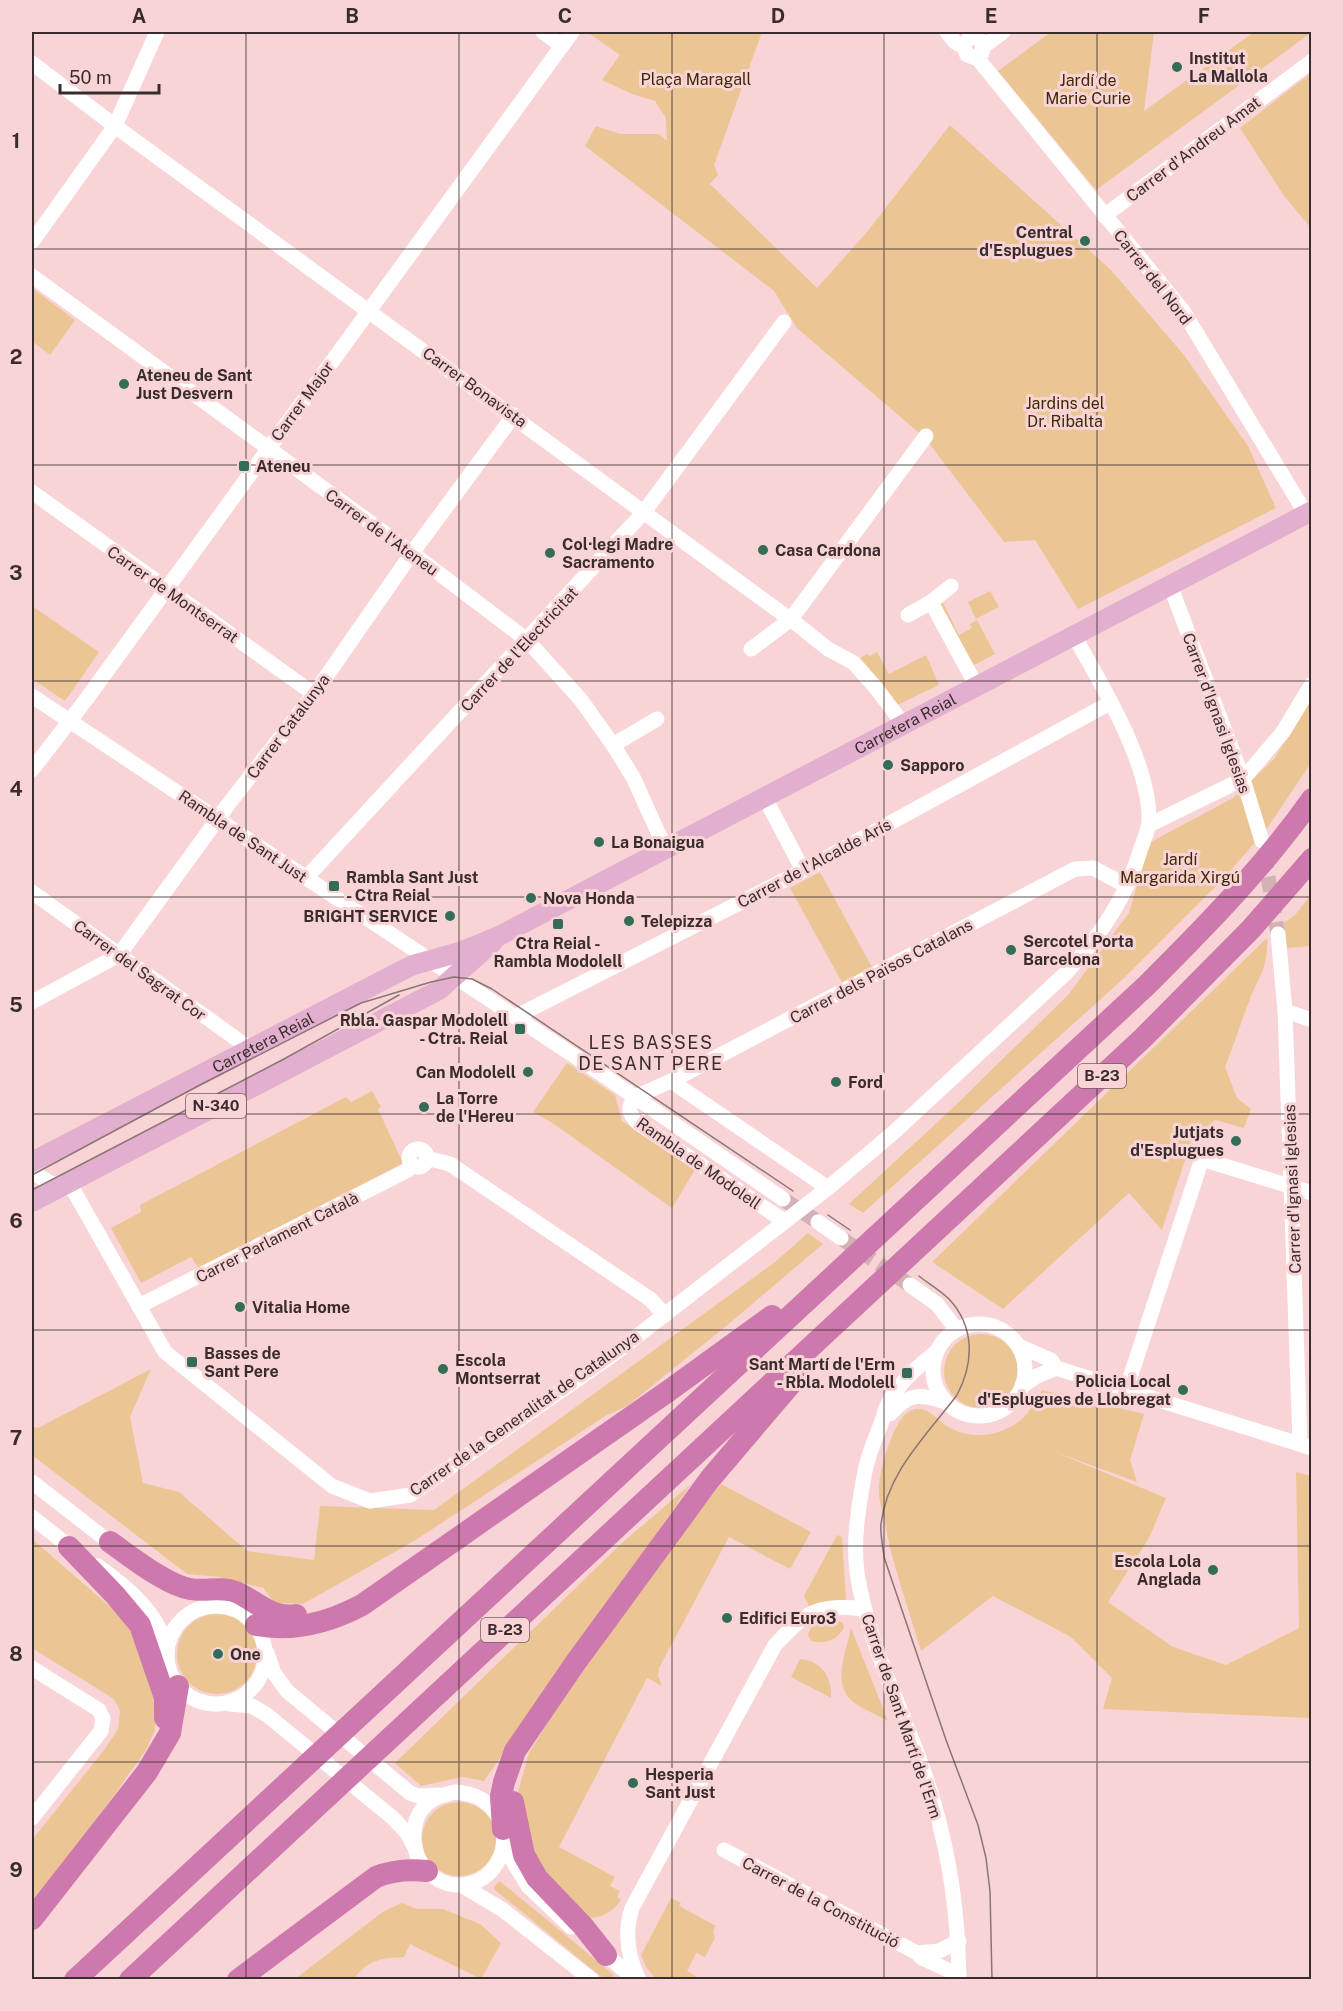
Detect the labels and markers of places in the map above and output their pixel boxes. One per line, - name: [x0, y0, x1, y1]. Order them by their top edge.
- place label: Institut La Mallola: [1189, 49, 1268, 86]
- marker: Institut La Mallola: [1170, 60, 1184, 74]
- place label: Central d'Esplugues: [979, 223, 1073, 260]
- marker: Central d'Esplugues: [1078, 234, 1092, 248]
- place label: Ateneu de Sant Just Desvern: [136, 366, 253, 403]
- marker: Ateneu de Sant Just Desvern: [117, 377, 131, 391]
- place label: Ateneu: [256, 457, 311, 476]
- marker: Ateneu: [237, 459, 251, 473]
- place label: Col·legi Madre Sacramento: [562, 535, 673, 572]
- place label: Casa Cardona: [775, 541, 881, 560]
- marker: Casa Cardona: [756, 543, 770, 557]
- marker: Col·legi Madre Sacramento: [543, 546, 557, 560]
- place label: Sapporo: [900, 756, 964, 775]
- marker: Sapporo: [881, 758, 895, 772]
- place label: La Bonaigua: [611, 833, 704, 852]
- marker: La Bonaigua: [592, 835, 606, 849]
- place label: Rambla Sant Just - Ctra Reial: [346, 868, 479, 905]
- marker: Rambla Sant Just - Ctra Reial: [327, 879, 341, 893]
- place label: Nova Honda: [543, 889, 635, 908]
- marker: Nova Honda: [524, 891, 538, 905]
- place label: BRIGHT SERVICE: [303, 907, 438, 926]
- marker: BRIGHT SERVICE: [443, 909, 457, 923]
- place label: Telepizza: [641, 912, 712, 931]
- marker: Telepizza: [622, 914, 636, 928]
- marker: Ctra Reial - Rambla Modolell: [551, 917, 565, 931]
- place label: Sercotel Porta Barcelona: [1023, 932, 1134, 969]
- place label: Ctra Reial - Rambla Modolell: [494, 934, 622, 971]
- marker: Sercotel Porta Barcelona: [1004, 943, 1018, 957]
- place label: Rbla. Gaspar Modolell - Ctra. Reial: [340, 1011, 508, 1048]
- marker: Rbla. Gaspar Modolell - Ctra. Reial: [513, 1022, 527, 1036]
- place label: Can Modolell: [416, 1063, 516, 1082]
- marker: Can Modolell: [521, 1065, 535, 1079]
- place label: Ford: [848, 1073, 883, 1092]
- marker: Ford: [829, 1075, 843, 1089]
- place label: La Torre de l'Hereu: [436, 1089, 514, 1126]
- marker: La Torre de l'Hereu: [417, 1100, 431, 1114]
- place label: Jutjats d'Esplugues: [1130, 1123, 1224, 1160]
- marker: Jutjats d'Esplugues: [1229, 1134, 1243, 1148]
- place label: Vitalia Home: [252, 1298, 350, 1317]
- marker: Vitalia Home: [233, 1300, 247, 1314]
- place label: Basses de Sant Pere: [204, 1344, 281, 1381]
- place label: Escola Montserrat: [455, 1351, 541, 1388]
- marker: Basses de Sant Pere: [185, 1355, 199, 1369]
- place label: Sant Martí de l'Erm - Rbla. Modolell: [748, 1355, 895, 1392]
- marker: Escola Montserrat: [436, 1362, 450, 1376]
- marker: Sant Martí de l'Erm - Rbla. Modolell: [900, 1366, 914, 1380]
- place label: Policia Local d'Esplugues de Llobregat: [977, 1372, 1171, 1409]
- marker: Policia Local d'Esplugues de Llobregat: [1176, 1383, 1190, 1397]
- place label: Escola Lola Anglada: [1114, 1552, 1201, 1589]
- marker: Escola Lola Anglada: [1206, 1563, 1220, 1577]
- place label: Edifici Euro3: [739, 1609, 836, 1628]
- marker: Edifici Euro3: [720, 1611, 734, 1625]
- place label: One: [230, 1645, 261, 1664]
- marker: One: [211, 1647, 225, 1661]
- place label: Hesperia Sant Just: [645, 1765, 716, 1802]
- marker: Hesperia Sant Just: [626, 1776, 640, 1790]

